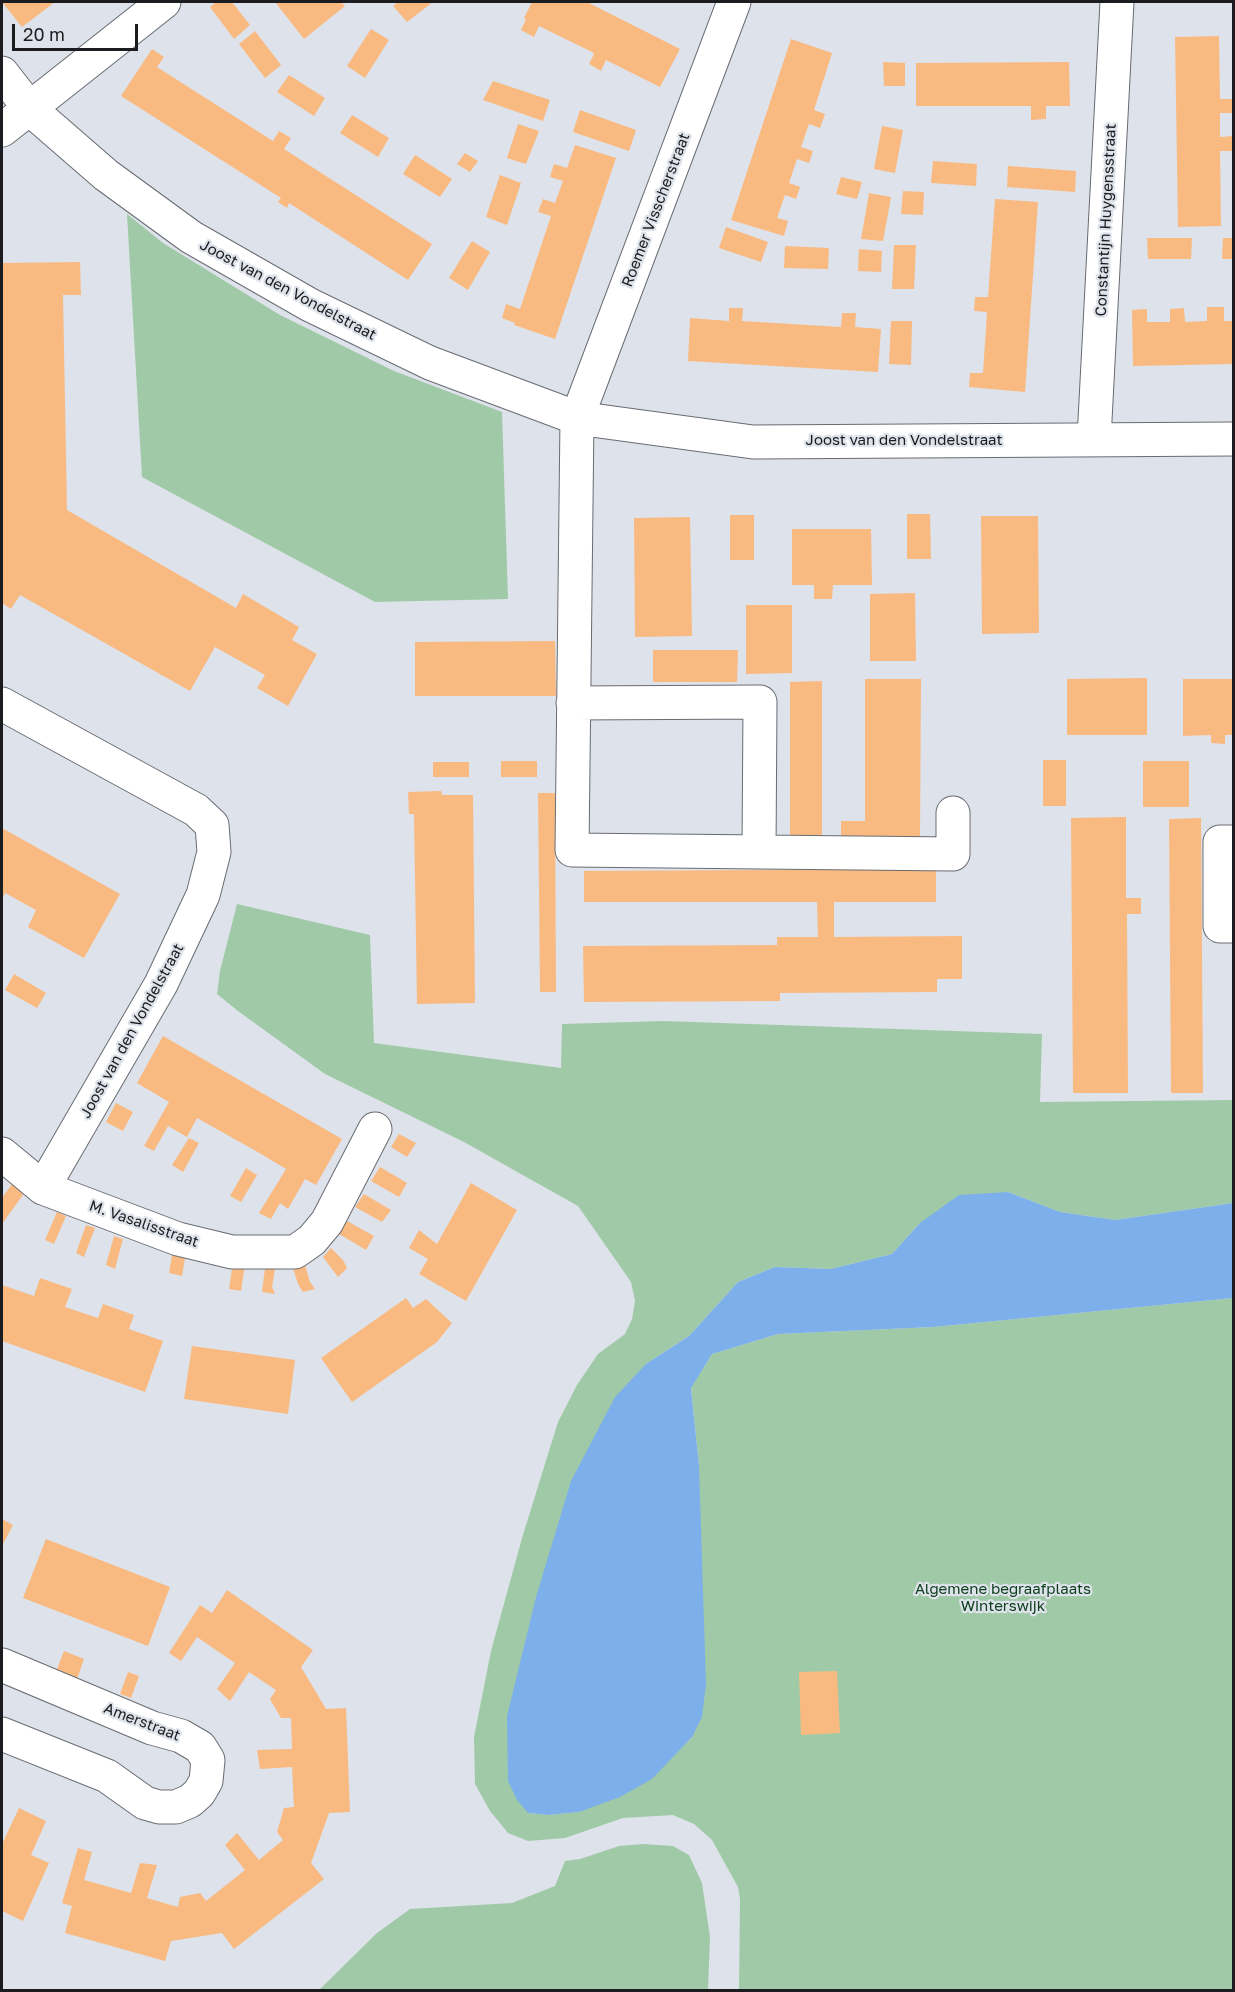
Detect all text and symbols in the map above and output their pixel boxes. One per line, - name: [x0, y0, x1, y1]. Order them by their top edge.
- scale bar: [15, 12, 141, 50]
- text: 20 m: [23, 23, 65, 45]
- street label: Constantijn Huygensstraat: [1092, 123, 1120, 317]
- street label: Roemer Visscherstraat: [618, 130, 694, 290]
- street label: Joost van den Vondelstraat: [197, 236, 379, 344]
- street label: Joost van den Vondelstraat: [806, 431, 1002, 449]
- street label: Joost van den Vondelstraat: [76, 941, 188, 1121]
- street label: M. Vasalisstraat: [87, 1197, 201, 1251]
- park label: Algemene begraafplaats Winterswijk: [915, 1580, 1091, 1615]
- street label: Amerstraat: [101, 1699, 183, 1745]

